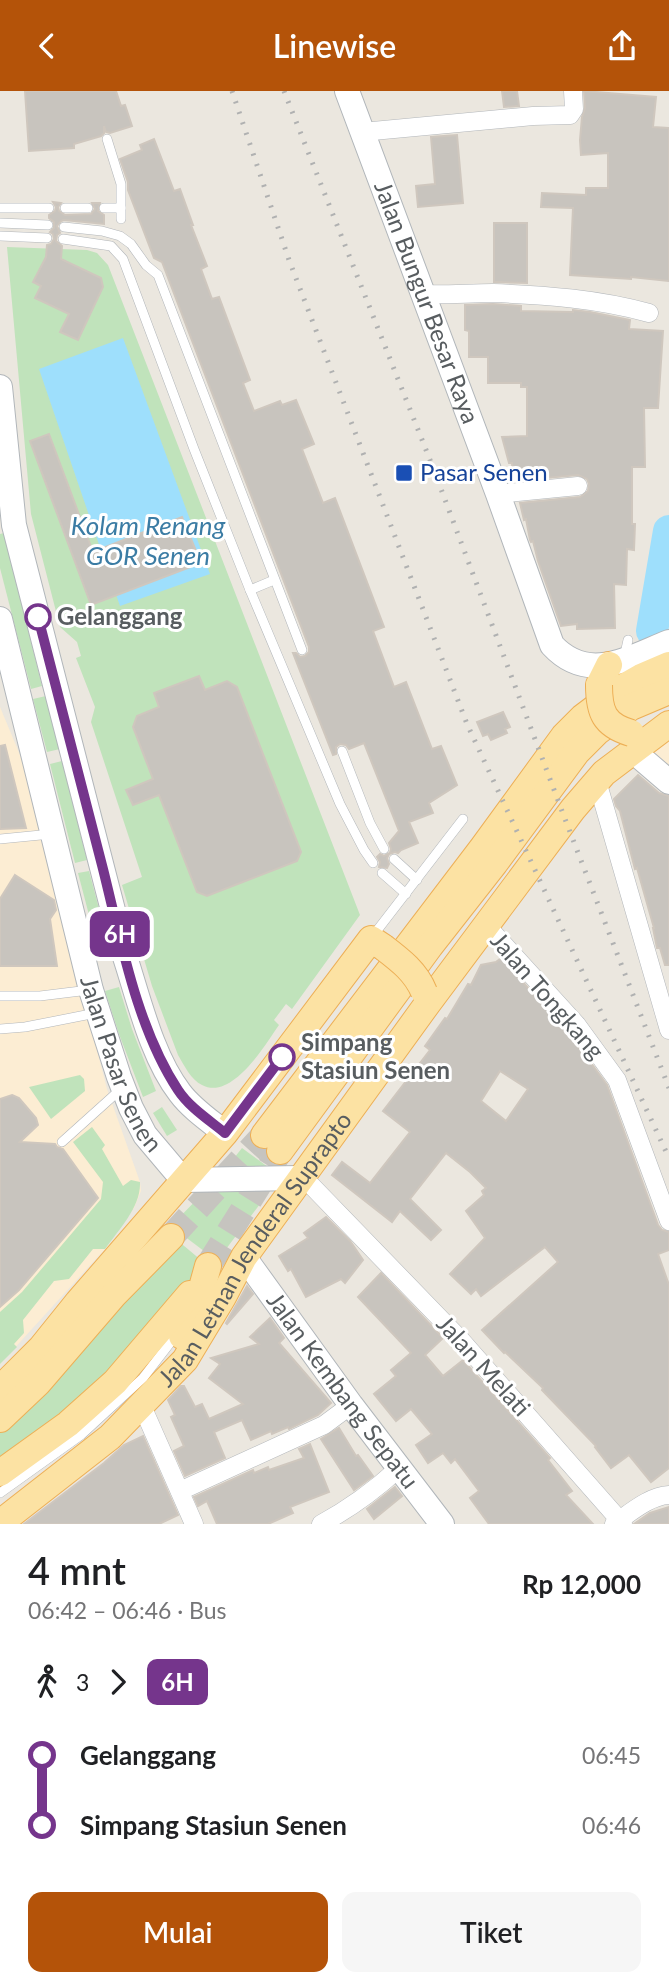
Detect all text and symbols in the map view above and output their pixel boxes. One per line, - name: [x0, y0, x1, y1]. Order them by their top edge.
- text: Linewise: [273, 26, 396, 65]
- icon: back: [28, 27, 66, 65]
- icon: share: [603, 27, 641, 65]
- street label: Jalan Bungur Besar Raya: [369, 177, 486, 427]
- place label: Pasar Senen: [420, 457, 548, 486]
- marker: Pasar Senen: [394, 463, 414, 483]
- water label: Kolam Renang GOR Senen: [71, 509, 226, 571]
- place label: Gelanggang: [57, 601, 183, 630]
- marker: Gelanggang: [25, 604, 51, 630]
- line badge: 6H: [88, 911, 152, 957]
- text: 6H: [104, 919, 136, 948]
- street label: Jalan Tongkang: [485, 926, 611, 1064]
- street label: Jalan Pasar Senen: [75, 973, 169, 1157]
- place label: Simpang Stasiun Senen: [301, 1027, 450, 1084]
- marker: Simpang Stasiun Senen: [269, 1044, 295, 1070]
- street label: Jalan Letnan Jenderal Suprapto: [151, 1106, 357, 1392]
- street label: Jalan Kembang Sepatu: [261, 1286, 425, 1494]
- street label: Jalan Melati: [431, 1309, 537, 1421]
- text: 4 mnt: [28, 1547, 126, 1593]
- text: Rp 12,000: [522, 1568, 641, 1600]
- text: 06:42 – 06:46 · Bus: [28, 1596, 227, 1624]
- icon: walk: [28, 1663, 66, 1701]
- icon: forward: [99, 1663, 137, 1701]
- text: 6H: [161, 1667, 194, 1696]
- text: 3: [76, 1668, 89, 1696]
- text: Gelanggang: [80, 1739, 216, 1771]
- text: 06:45: [582, 1741, 641, 1769]
- text: Simpang Stasiun Senen: [80, 1809, 347, 1841]
- text: 06:46: [582, 1811, 641, 1839]
- button: Mulai: [28, 1892, 328, 1972]
- button: Tiket: [342, 1892, 641, 1972]

